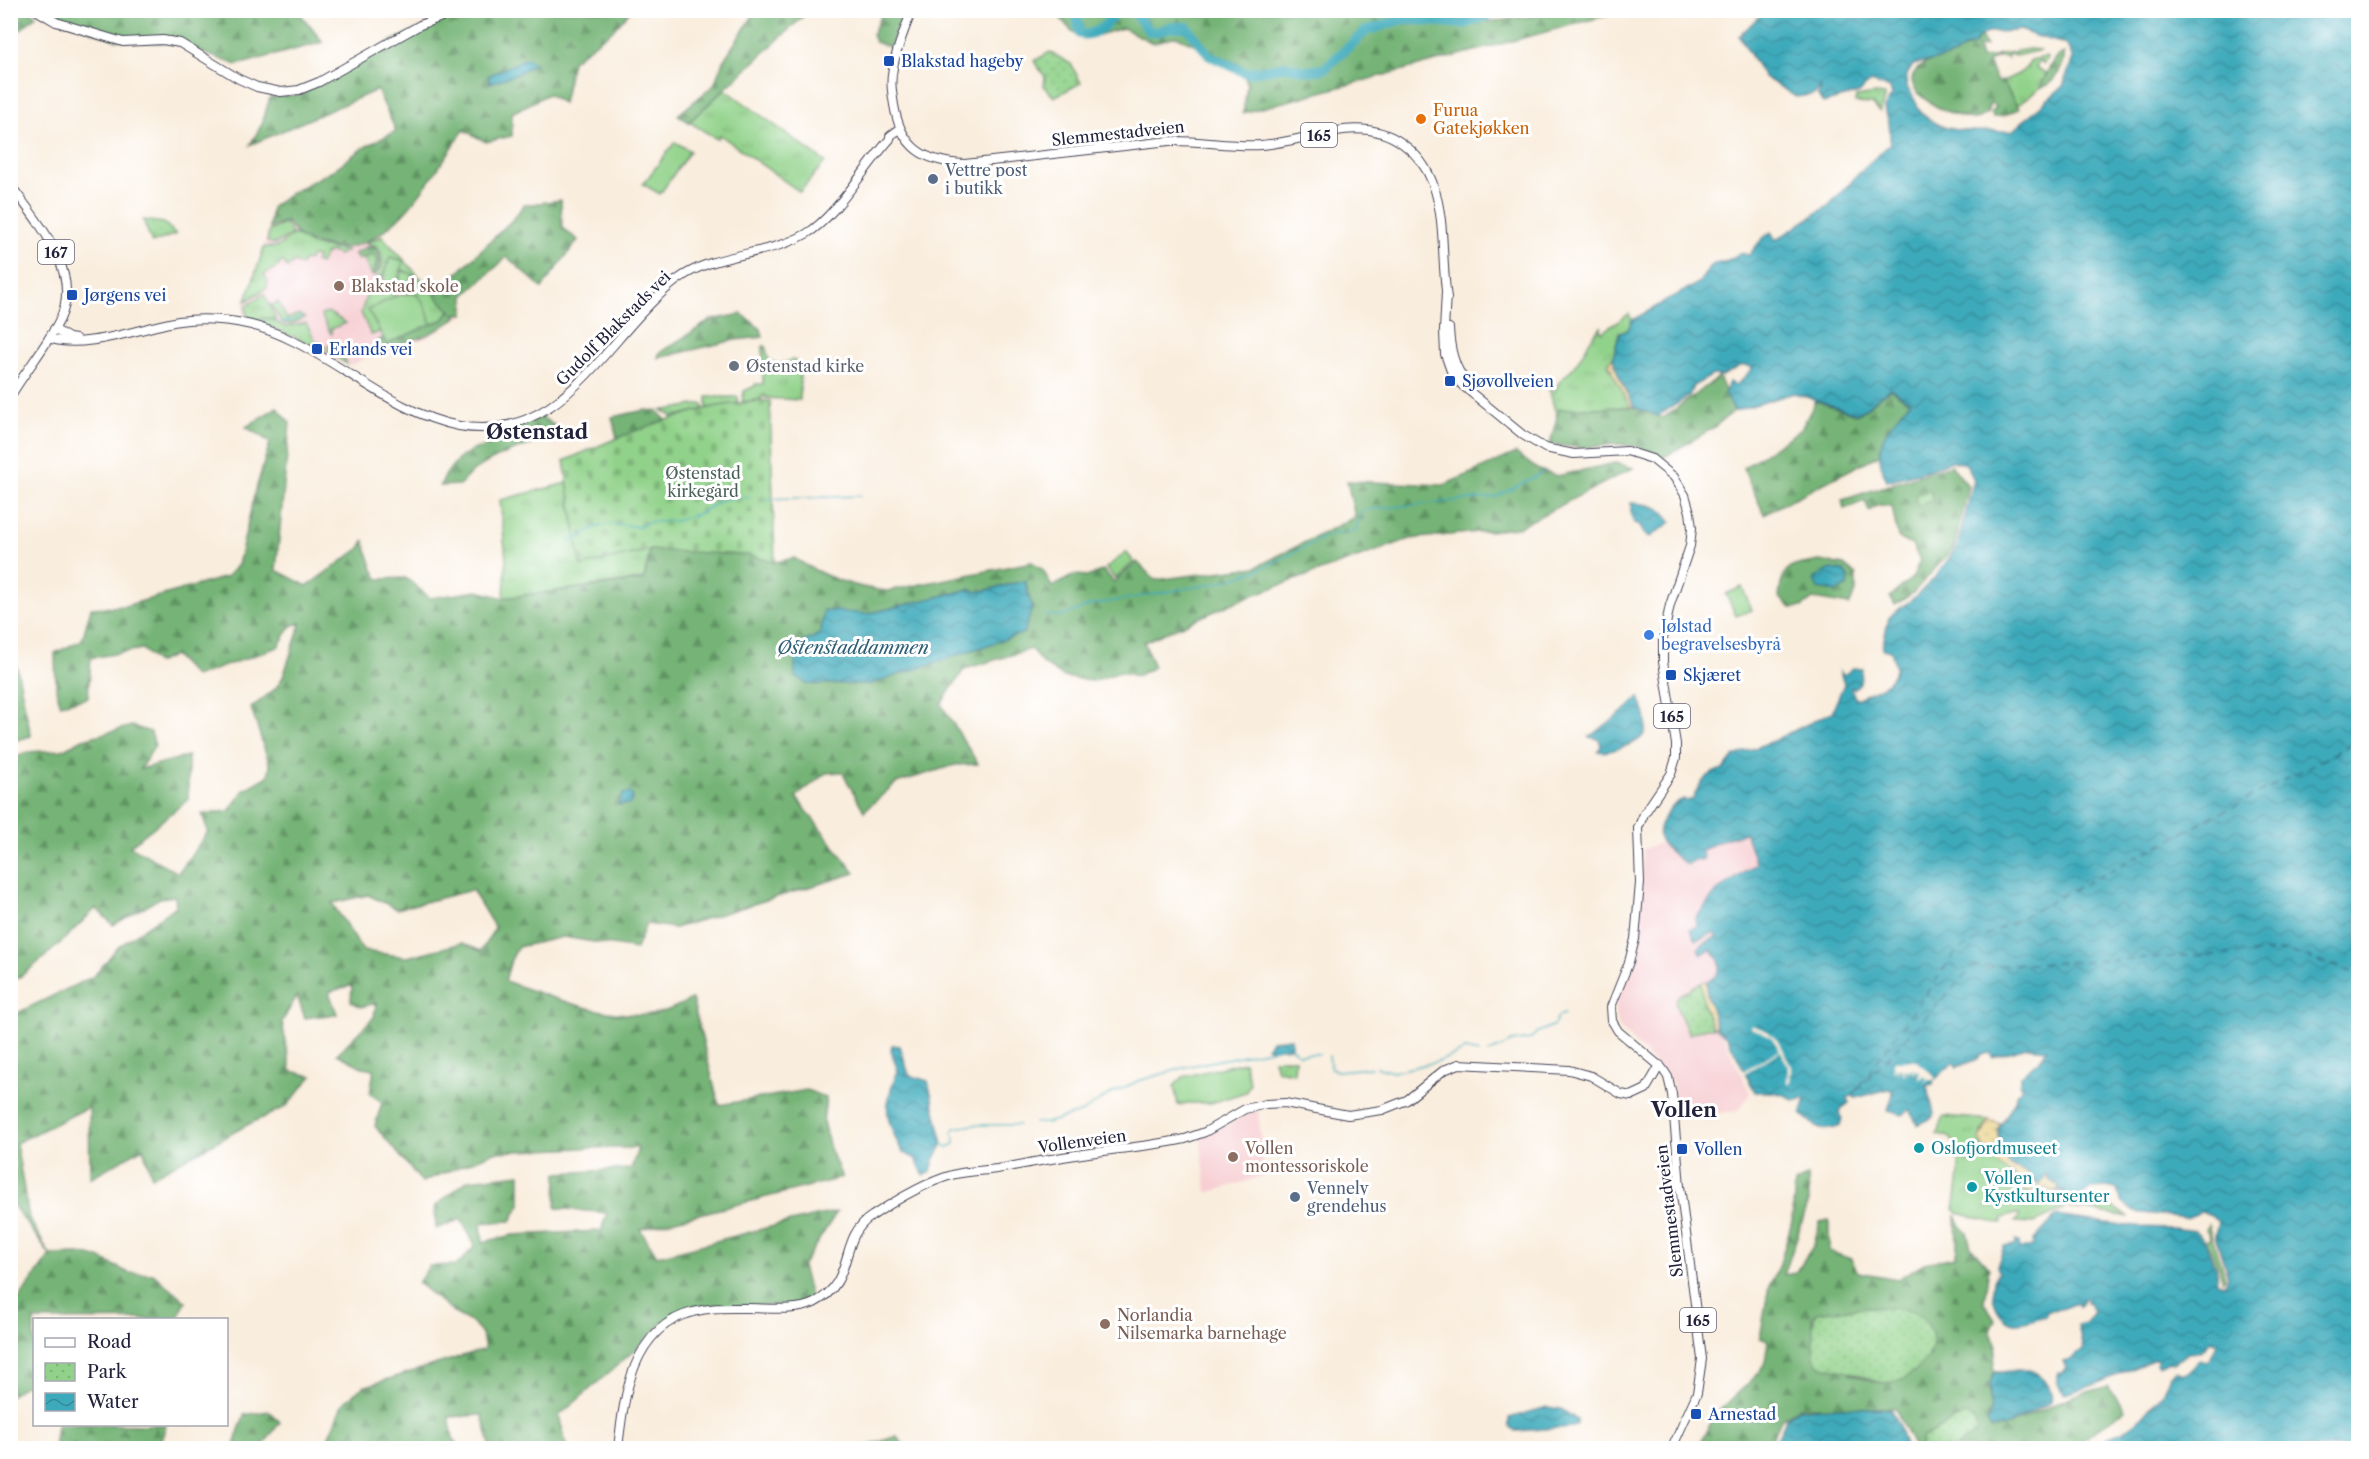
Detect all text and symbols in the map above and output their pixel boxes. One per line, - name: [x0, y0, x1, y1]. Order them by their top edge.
- place label: Blakstad hageby: [901, 51, 1025, 71]
- marker: Blakstad hageby: [882, 54, 896, 68]
- place label: Furua Gatekjøkken: [1433, 100, 1530, 138]
- marker: Furua Gatekjøkken: [1414, 112, 1428, 126]
- street label: Slemmestadveien: [1051, 116, 1185, 150]
- road number: 165: [1301, 123, 1337, 147]
- place label: Vettre post i butikk: [944, 160, 1028, 198]
- marker: Vettre post i butikk: [926, 172, 940, 186]
- road number: 167: [38, 240, 74, 264]
- street label: Gudolf Blakstads vei: [551, 266, 675, 390]
- place label: Blakstad skole: [351, 276, 459, 296]
- marker: Blakstad skole: [332, 279, 346, 293]
- place label: Jørgens vei: [81, 285, 166, 305]
- marker: Jørgens vei: [65, 288, 79, 302]
- place label: Erlands vei: [329, 339, 413, 359]
- marker: Erlands vei: [310, 342, 324, 356]
- place label: Østenstad kirke: [746, 356, 864, 376]
- marker: Østenstad kirke: [727, 359, 741, 373]
- place label: Sjøvollveien: [1462, 371, 1554, 391]
- marker: Sjøvollveien: [1443, 374, 1457, 388]
- district label: Østenstad: [486, 420, 589, 444]
- park label: Østenstad kirkegård: [665, 463, 741, 501]
- place label: Jølstad begravelsesbyrå: [1658, 616, 1781, 654]
- marker: Jølstad begravelsesbyrå: [1642, 628, 1656, 642]
- water label: Østenstaddammen: [777, 637, 929, 659]
- place label: Skjæret: [1683, 665, 1741, 685]
- marker: Skjæret: [1664, 668, 1678, 682]
- road number: 165: [1654, 704, 1690, 728]
- district label: Vollen: [1650, 1098, 1717, 1122]
- street label: Vollenveien: [1036, 1125, 1127, 1157]
- place label: Vollen montessoriskole: [1244, 1138, 1369, 1176]
- place label: Oslofjordmuseet: [1931, 1138, 2057, 1158]
- place label: Vollen: [1693, 1139, 1742, 1159]
- marker: Oslofjordmuseet: [1912, 1141, 1926, 1155]
- marker: Vollen: [1675, 1142, 1689, 1156]
- street label: Slemmestadveien: [1651, 1143, 1687, 1279]
- marker: Vollen montessoriskole: [1226, 1150, 1240, 1164]
- place label: Vollen Kystkultursenter: [1983, 1168, 2110, 1206]
- place label: Vennely grendehus: [1306, 1178, 1387, 1216]
- marker: Vollen Kystkultursenter: [1965, 1180, 1979, 1194]
- marker: Vennely grendehus: [1288, 1190, 1302, 1204]
- place label: Norlandia Nilsemarka barnehage: [1117, 1305, 1287, 1343]
- road number: 165: [1680, 1308, 1716, 1332]
- marker: Norlandia Nilsemarka barnehage: [1098, 1317, 1112, 1331]
- legend: [33, 1318, 228, 1426]
- text: Road: [87, 1331, 132, 1353]
- text: Park: [87, 1361, 128, 1383]
- text: Water: [86, 1391, 139, 1413]
- place label: Arnestad: [1707, 1404, 1777, 1424]
- marker: Arnestad: [1689, 1407, 1703, 1421]

